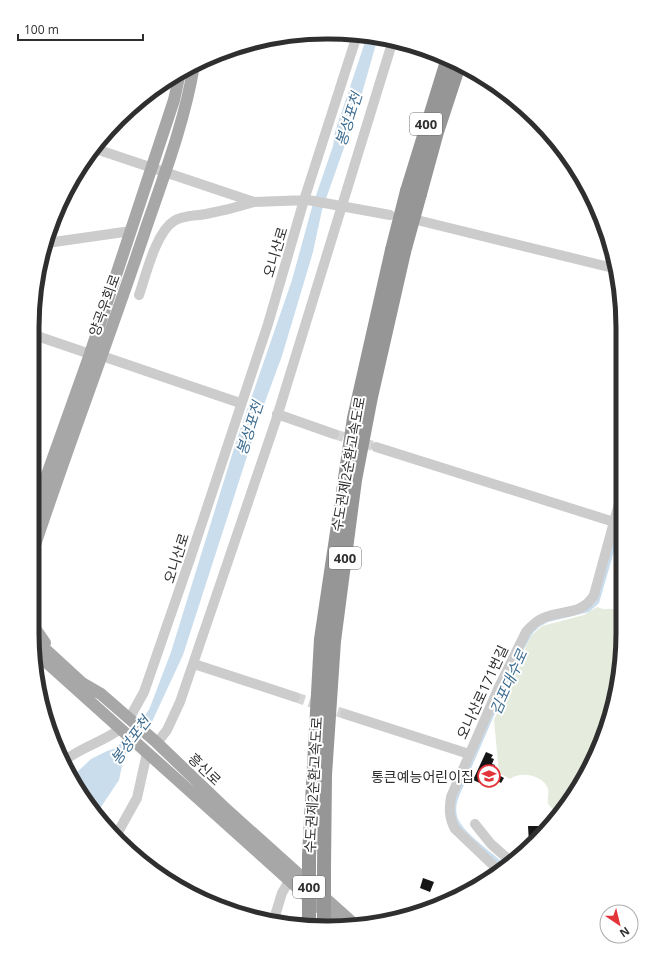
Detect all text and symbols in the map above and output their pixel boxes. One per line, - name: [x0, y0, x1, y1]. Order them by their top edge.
- scale bar: [18, 16, 143, 42]
- text: 100 m: [24, 21, 59, 38]
- water label: 봉성포천: [330, 88, 367, 148]
- road number: 400: [410, 113, 442, 135]
- street label: 오니산로: [258, 224, 292, 279]
- street label: 양곡우회로: [84, 271, 124, 339]
- street label: 수도권제2순환고속도로: [327, 395, 369, 533]
- water label: 봉성포천: [231, 397, 268, 457]
- street label: 오니산로: [159, 530, 193, 585]
- road number: 400: [329, 547, 361, 569]
- street label: 오니산로171번길: [452, 642, 512, 742]
- water label: 김포대수로: [485, 645, 532, 718]
- water label: 봉성포천: [105, 710, 156, 768]
- street label: 수도권제2순환고속도로: [300, 716, 326, 854]
- street label: 흥신로: [185, 749, 226, 789]
- school or university icon: 통큰예능어린이집: [476, 763, 502, 789]
- place label: 통큰예능어린이집: [371, 767, 474, 786]
- road number: 400: [293, 876, 325, 898]
- north arrow: [599, 904, 639, 944]
- text: N: [617, 924, 633, 941]

